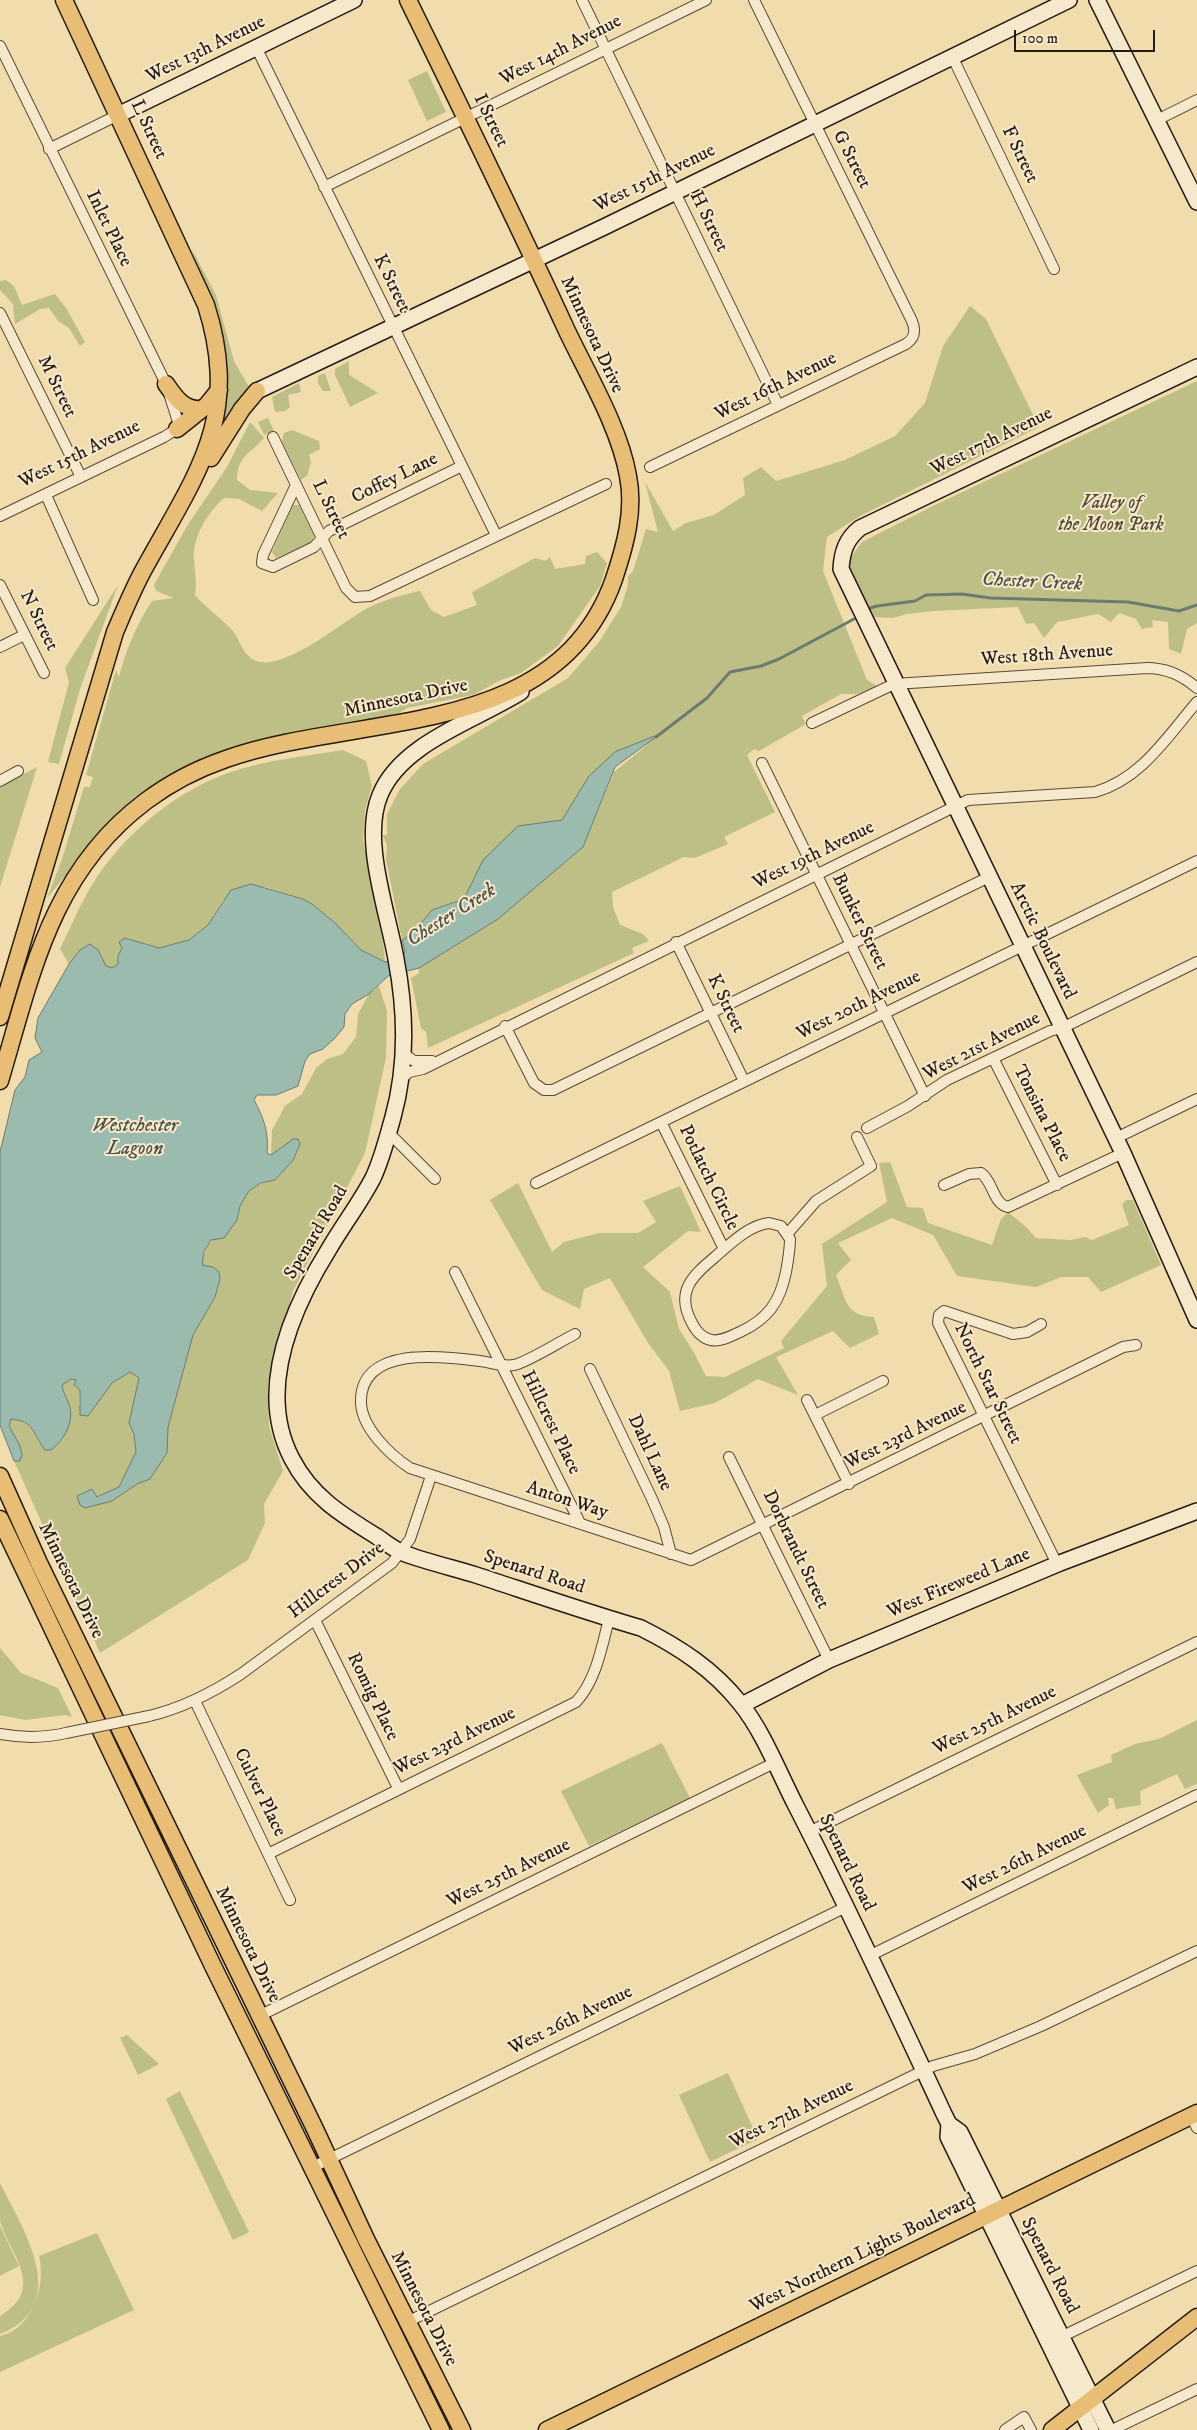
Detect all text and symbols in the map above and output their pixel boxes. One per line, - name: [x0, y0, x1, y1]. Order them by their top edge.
- street label: West 14th Avenue: [496, 10, 626, 92]
- street label: West 13th Avenue: [143, 11, 269, 89]
- scale bar: [1017, 20, 1158, 52]
- text: 100 m: [1022, 29, 1058, 48]
- street label: I Street: [467, 90, 513, 152]
- street label: L Street: [124, 97, 172, 163]
- street label: F Street: [995, 123, 1043, 187]
- street label: G Street: [827, 127, 875, 193]
- street label: West 15th Avenue: [591, 140, 719, 218]
- street label: Inlet Place: [80, 187, 136, 271]
- street label: H Street: [684, 188, 732, 256]
- street label: K Street: [367, 251, 415, 317]
- street label: Minnesota Drive: [554, 273, 628, 397]
- street label: West 16th Avenue: [711, 348, 841, 426]
- street label: M Street: [31, 352, 81, 422]
- street label: West 17th Avenue: [927, 403, 1057, 481]
- street label: West 15th Avenue: [16, 416, 144, 494]
- street label: Coffey Lane: [348, 448, 442, 510]
- street label: L Street: [306, 477, 354, 543]
- park label: Valley of the Moon Park: [1058, 493, 1164, 537]
- water label: Chester Creek: [981, 568, 1083, 598]
- street label: N Street: [14, 587, 62, 655]
- street label: West 18th Avenue: [980, 640, 1114, 672]
- street label: Minnesota Drive: [342, 675, 470, 723]
- street label: West 19th Avenue: [750, 817, 878, 895]
- street label: Bunker Street: [826, 870, 892, 974]
- water label: Chester Creek: [403, 879, 501, 953]
- street label: Arctic Boulevard: [1004, 879, 1080, 1003]
- street label: West 20th Avenue: [793, 966, 925, 1046]
- street label: K Street: [701, 971, 749, 1037]
- street label: West 21st Avenue: [920, 1008, 1044, 1086]
- street label: Tonsina Place: [1007, 1062, 1075, 1166]
- water label: Westchester Lagoon: [92, 1115, 178, 1162]
- street label: Potlatch Circle: [673, 1122, 743, 1234]
- street label: Spenard Road: [280, 1182, 354, 1284]
- street label: North Star Street: [948, 1320, 1026, 1448]
- street label: Hillcrest Place: [515, 1367, 585, 1479]
- street label: West 23rd Avenue: [841, 1397, 971, 1475]
- street label: Dahl Lane: [621, 1411, 677, 1495]
- street label: Anton Way: [523, 1477, 611, 1525]
- street label: Dorbrandt Street: [757, 1487, 833, 1613]
- street label: Minnesota Drive: [32, 1519, 108, 1643]
- street label: Hillcrest Drive: [285, 1538, 389, 1624]
- street label: West Fireweed Lane: [884, 1544, 1034, 1624]
- street label: Spenard Road: [480, 1546, 588, 1600]
- street label: Romig Place: [341, 1649, 403, 1745]
- street label: West 25th Avenue: [930, 1681, 1060, 1761]
- street label: West 23rd Avenue: [390, 1703, 520, 1781]
- street label: Culver Place: [228, 1745, 290, 1841]
- street label: Spenard Road: [813, 1811, 879, 1915]
- street label: West 26th Avenue: [959, 1820, 1091, 1900]
- street label: West 25th Avenue: [444, 1834, 574, 1914]
- street label: Minnesota Drive: [209, 1883, 285, 2007]
- street label: West 26th Avenue: [505, 1981, 637, 2061]
- street label: West 27th Avenue: [726, 2075, 858, 2155]
- street label: West Northern Lights Boulevard: [746, 2189, 980, 2319]
- street label: Spenard Road: [1015, 2214, 1083, 2318]
- street label: Minnesota Drive: [384, 2248, 462, 2370]

